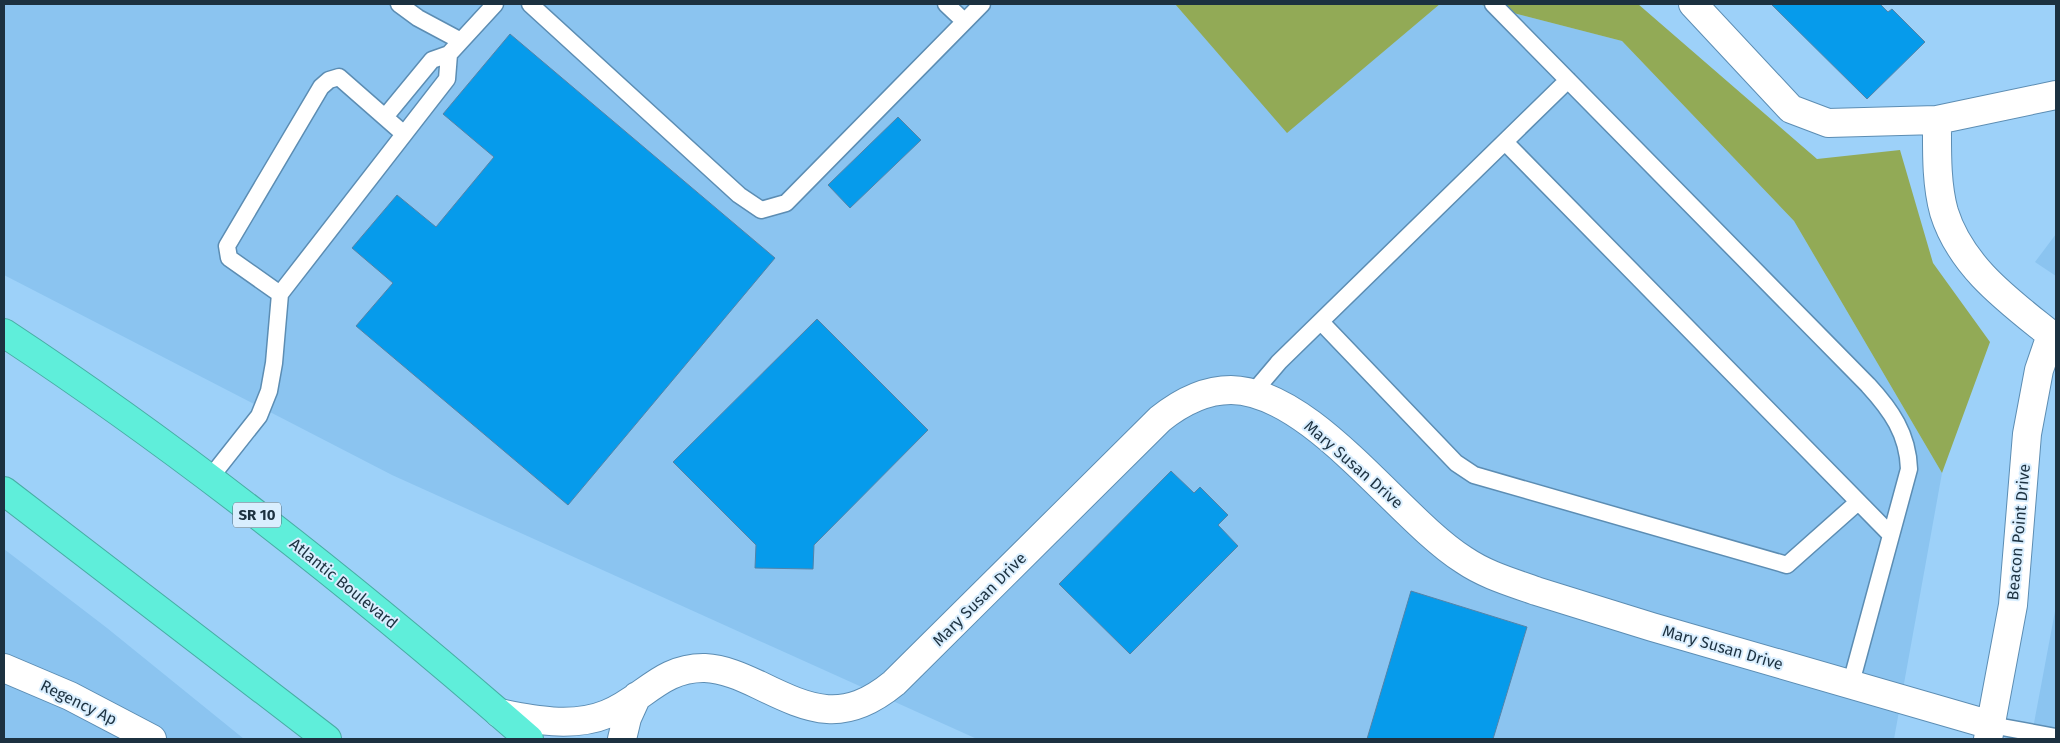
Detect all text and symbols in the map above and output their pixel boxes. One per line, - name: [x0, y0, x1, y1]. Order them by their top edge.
- street label: Mary Susan Drive: [1300, 416, 1407, 512]
- street label: Beacon Point Drive: [2003, 463, 2034, 601]
- road number: SR 10: [233, 502, 281, 528]
- street label: Atlantic Boulevard: [286, 534, 401, 633]
- street label: Mary Susan Drive: [929, 549, 1030, 650]
- street label: Mary Susan Drive: [1660, 621, 1785, 674]
- street label: Regency Ap: [37, 676, 120, 729]

